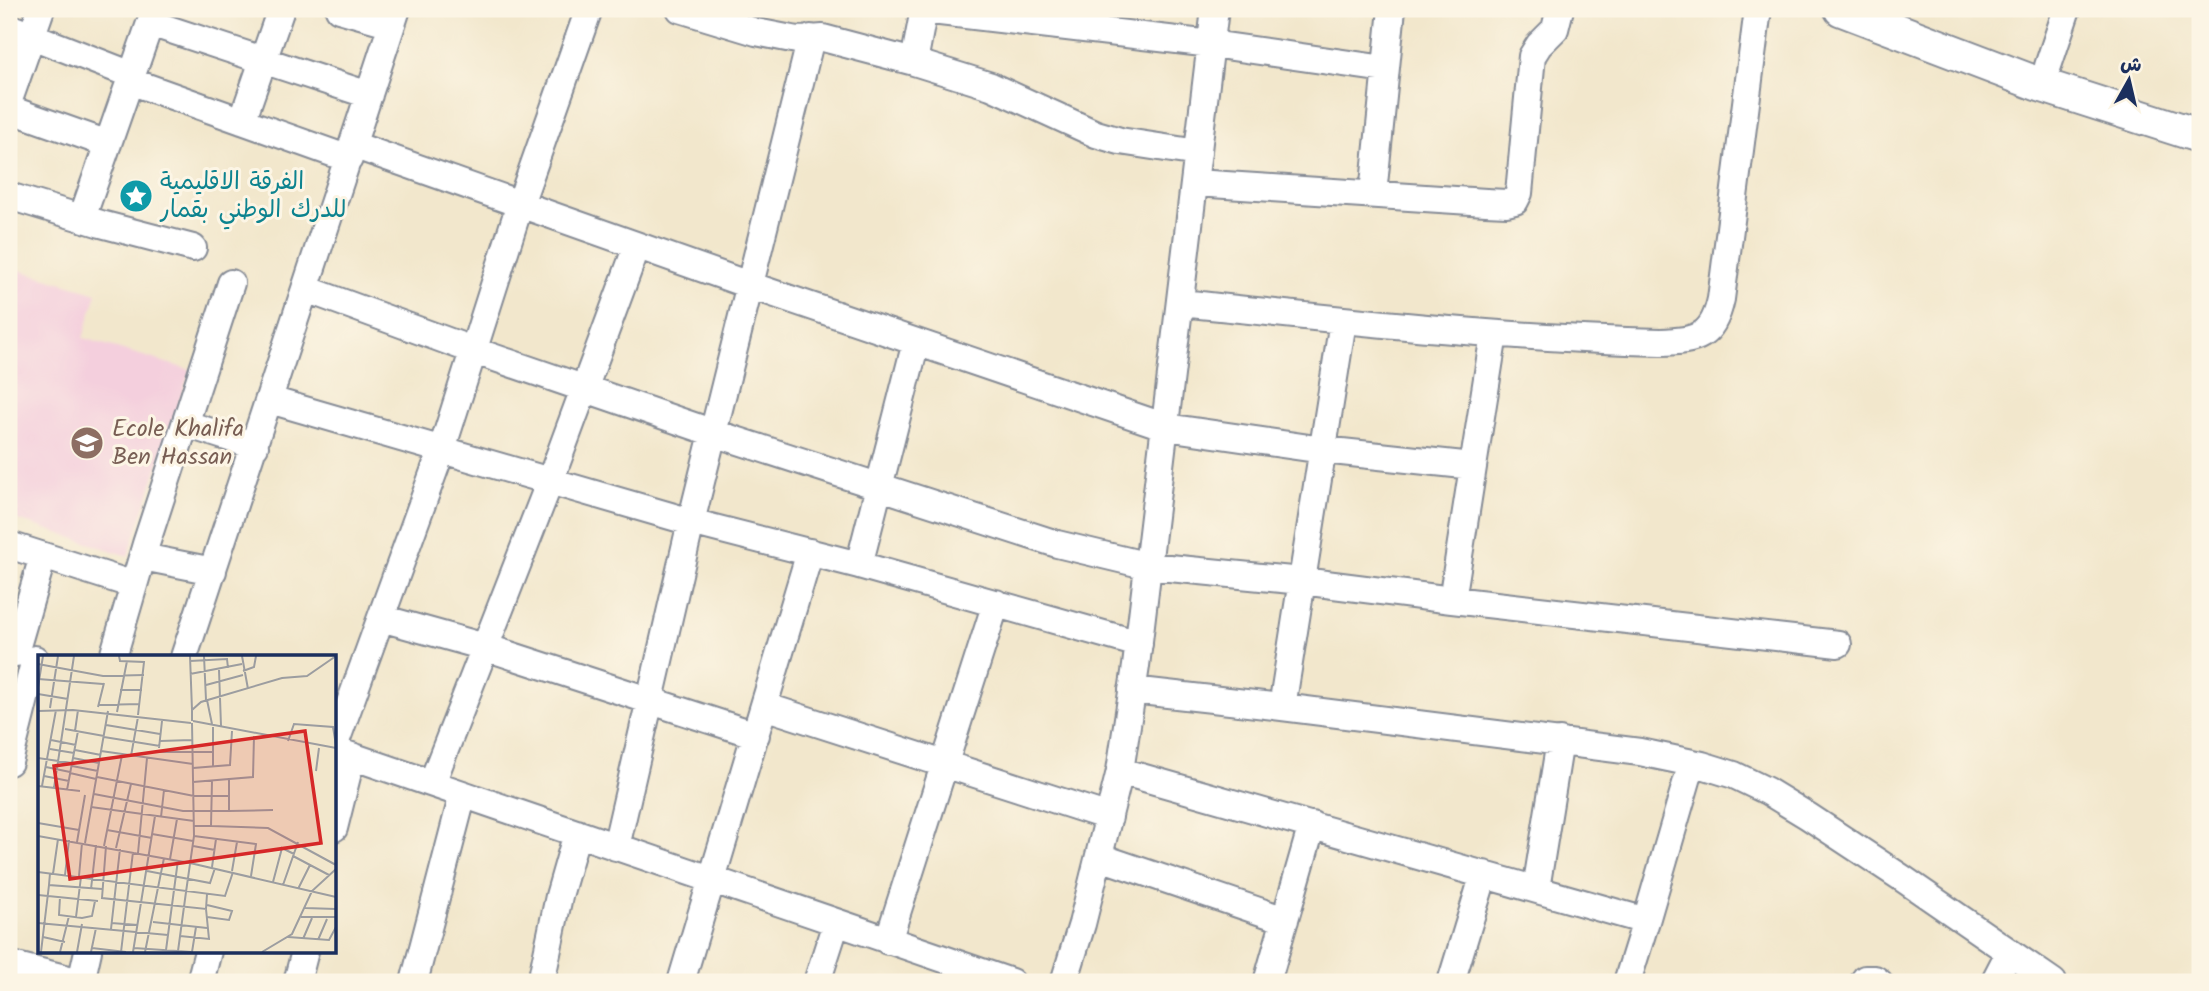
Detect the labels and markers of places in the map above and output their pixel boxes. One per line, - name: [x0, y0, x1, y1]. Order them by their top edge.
- place label: الفرقة الاقليمية للدرك الوطني بقمار: [159, 163, 346, 230]
- place icon: الفرقة الاقليمية للدرك الوطني بقمار: [117, 177, 155, 215]
- place label: Ecole Khalifa Ben Hassan: [112, 410, 244, 477]
- school or university icon: Ecole Khalifa Ben Hassan: [68, 424, 106, 462]

